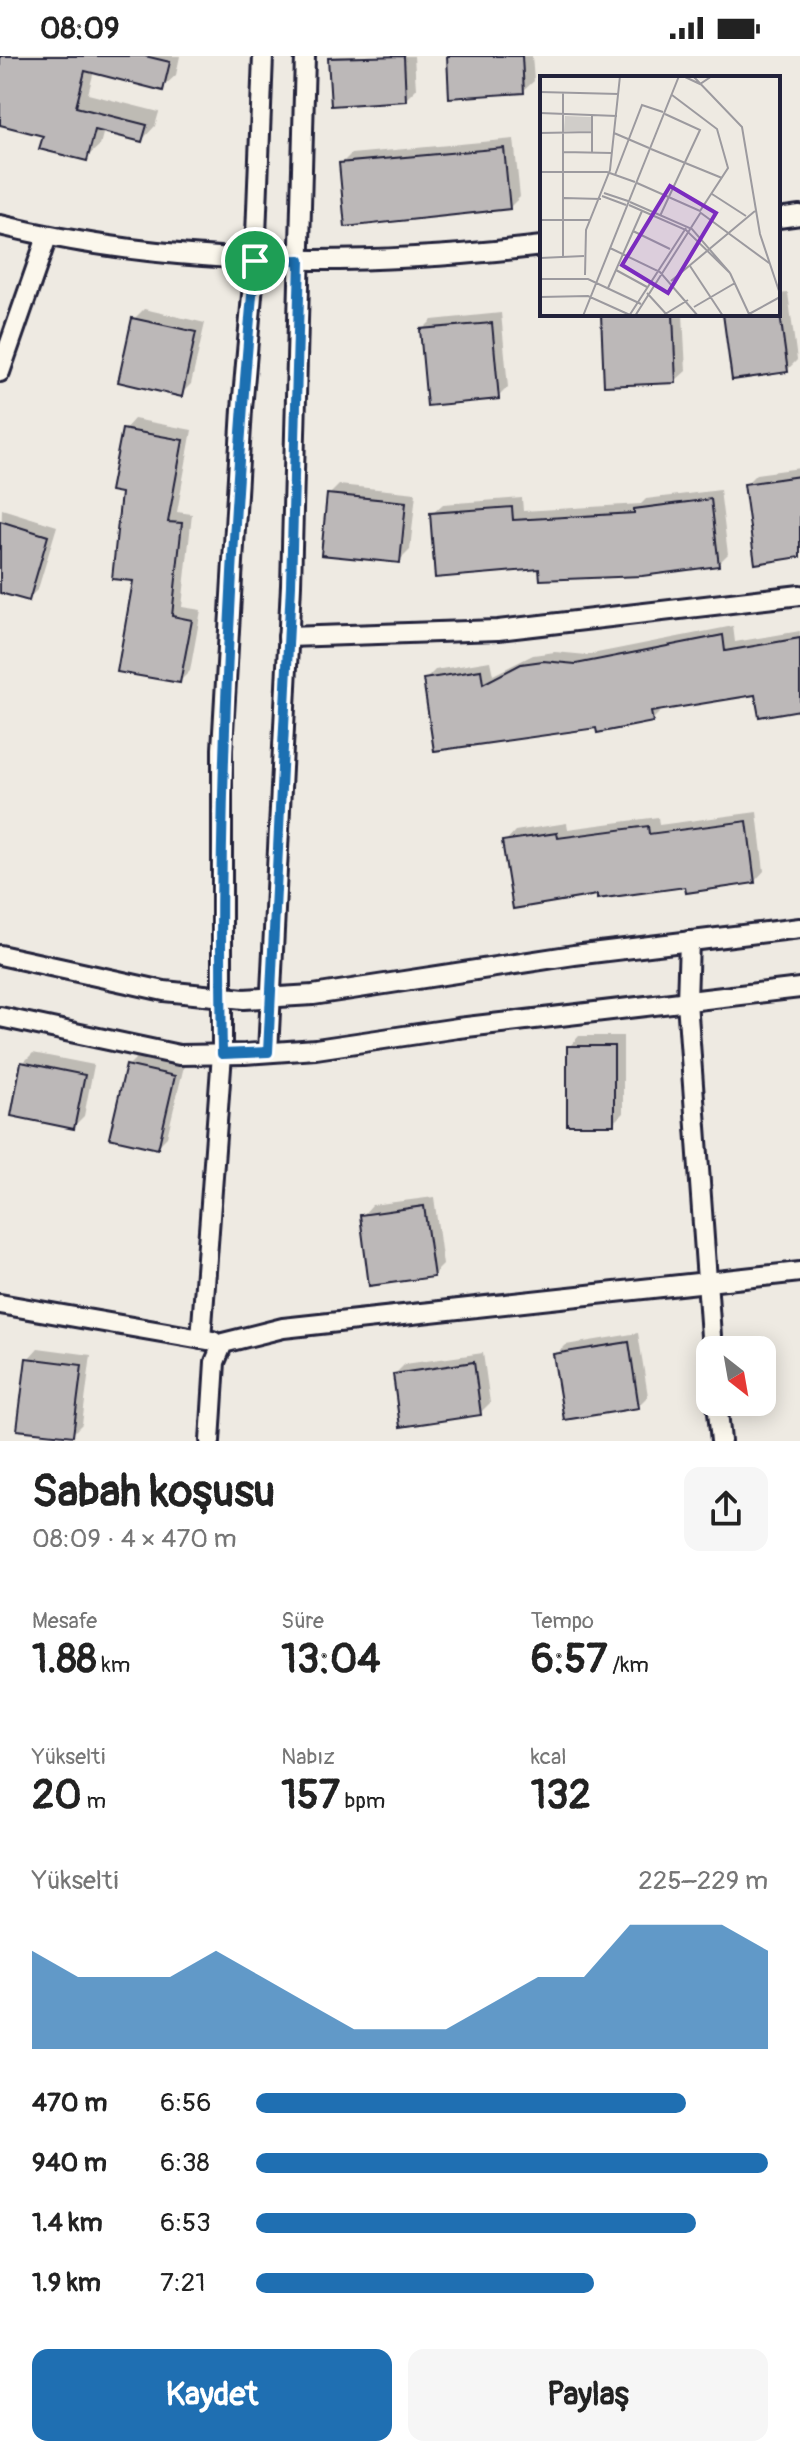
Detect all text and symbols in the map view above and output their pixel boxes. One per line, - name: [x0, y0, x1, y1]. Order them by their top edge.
- text: 08:09: [40, 10, 120, 47]
- inset map: [540, 76, 780, 316]
- pin: [221, 227, 289, 295]
- icon: arrive: [233, 239, 277, 283]
- north arrow: [696, 1336, 776, 1416]
- map controls: [696, 1336, 776, 1416]
- text: Sabah koşusu: [32, 1465, 275, 1520]
- button: share: [684, 1467, 768, 1551]
- text: 08:09 · 4 × 470 m: [32, 1523, 237, 1555]
- text: Mesafe: [32, 1607, 97, 1635]
- text: Süre: [281, 1607, 324, 1635]
- text: Tempo: [531, 1607, 594, 1635]
- text: 1.88: [32, 1635, 97, 1684]
- text: 13:04: [281, 1635, 381, 1684]
- text: 6:57: [531, 1635, 607, 1684]
- text: km: [97, 1651, 130, 1679]
- text: /km: [607, 1651, 649, 1679]
- text: Yükselti: [32, 1743, 105, 1771]
- text: Nabız: [281, 1743, 335, 1771]
- text: kcal: [531, 1743, 566, 1771]
- text: 20: [32, 1771, 82, 1820]
- text: 157: [281, 1771, 340, 1820]
- text: 132: [531, 1771, 591, 1820]
- text: m: [82, 1787, 106, 1815]
- text: bpm: [340, 1787, 385, 1815]
- text: Yükselti: [32, 1865, 118, 1897]
- text: 225–229 m: [638, 1865, 768, 1897]
- text: 470 m: [32, 2087, 107, 2119]
- text: 6:56: [160, 2087, 211, 2119]
- text: 940 m: [32, 2147, 107, 2179]
- text: 6:38: [160, 2147, 210, 2179]
- text: 1.4 km: [32, 2207, 103, 2239]
- text: 6:53: [160, 2207, 211, 2239]
- text: 1.9 km: [32, 2267, 101, 2299]
- text: 7:21: [160, 2267, 205, 2299]
- button: Kaydet: [32, 2349, 392, 2441]
- button: Paylaş: [408, 2349, 768, 2441]

